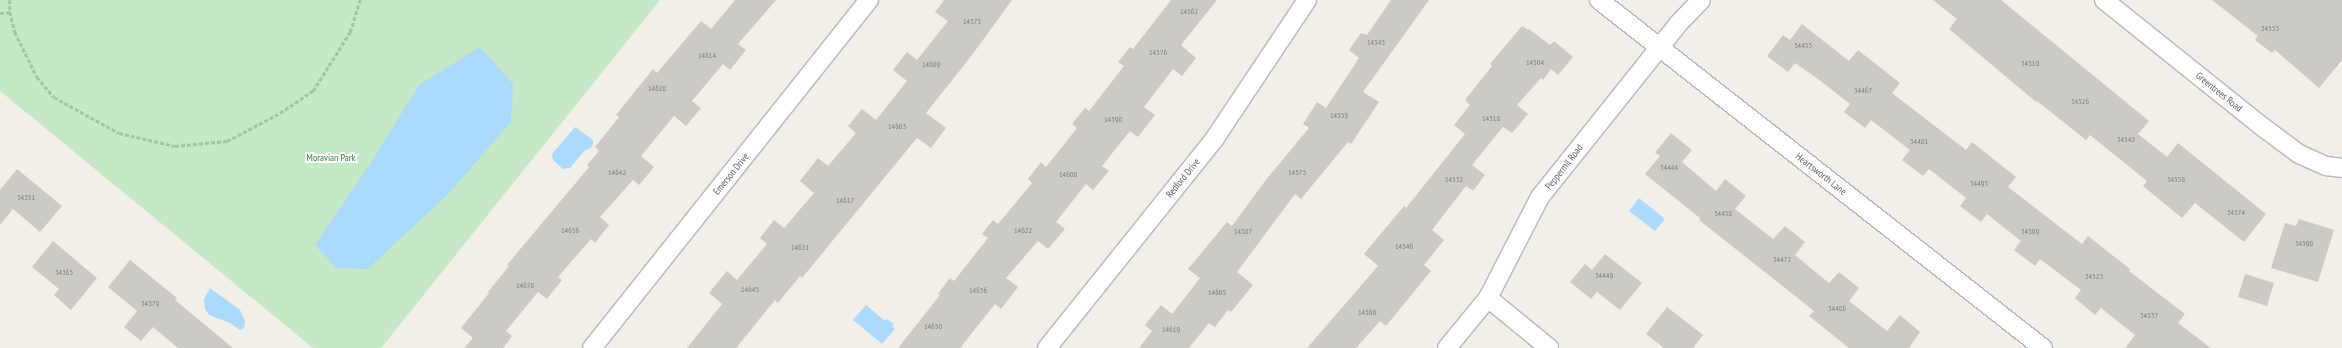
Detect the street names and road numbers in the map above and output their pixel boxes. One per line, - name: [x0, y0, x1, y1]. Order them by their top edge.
- street label: Greentrees Road: [2193, 70, 2245, 114]
- street label: Peppermil Road: [1543, 142, 1585, 192]
- street label: Heartsworth Lane: [1793, 150, 1849, 198]
- street label: Emerson Drive: [711, 151, 751, 197]
- street label: Redford Drive: [1164, 156, 1202, 200]

